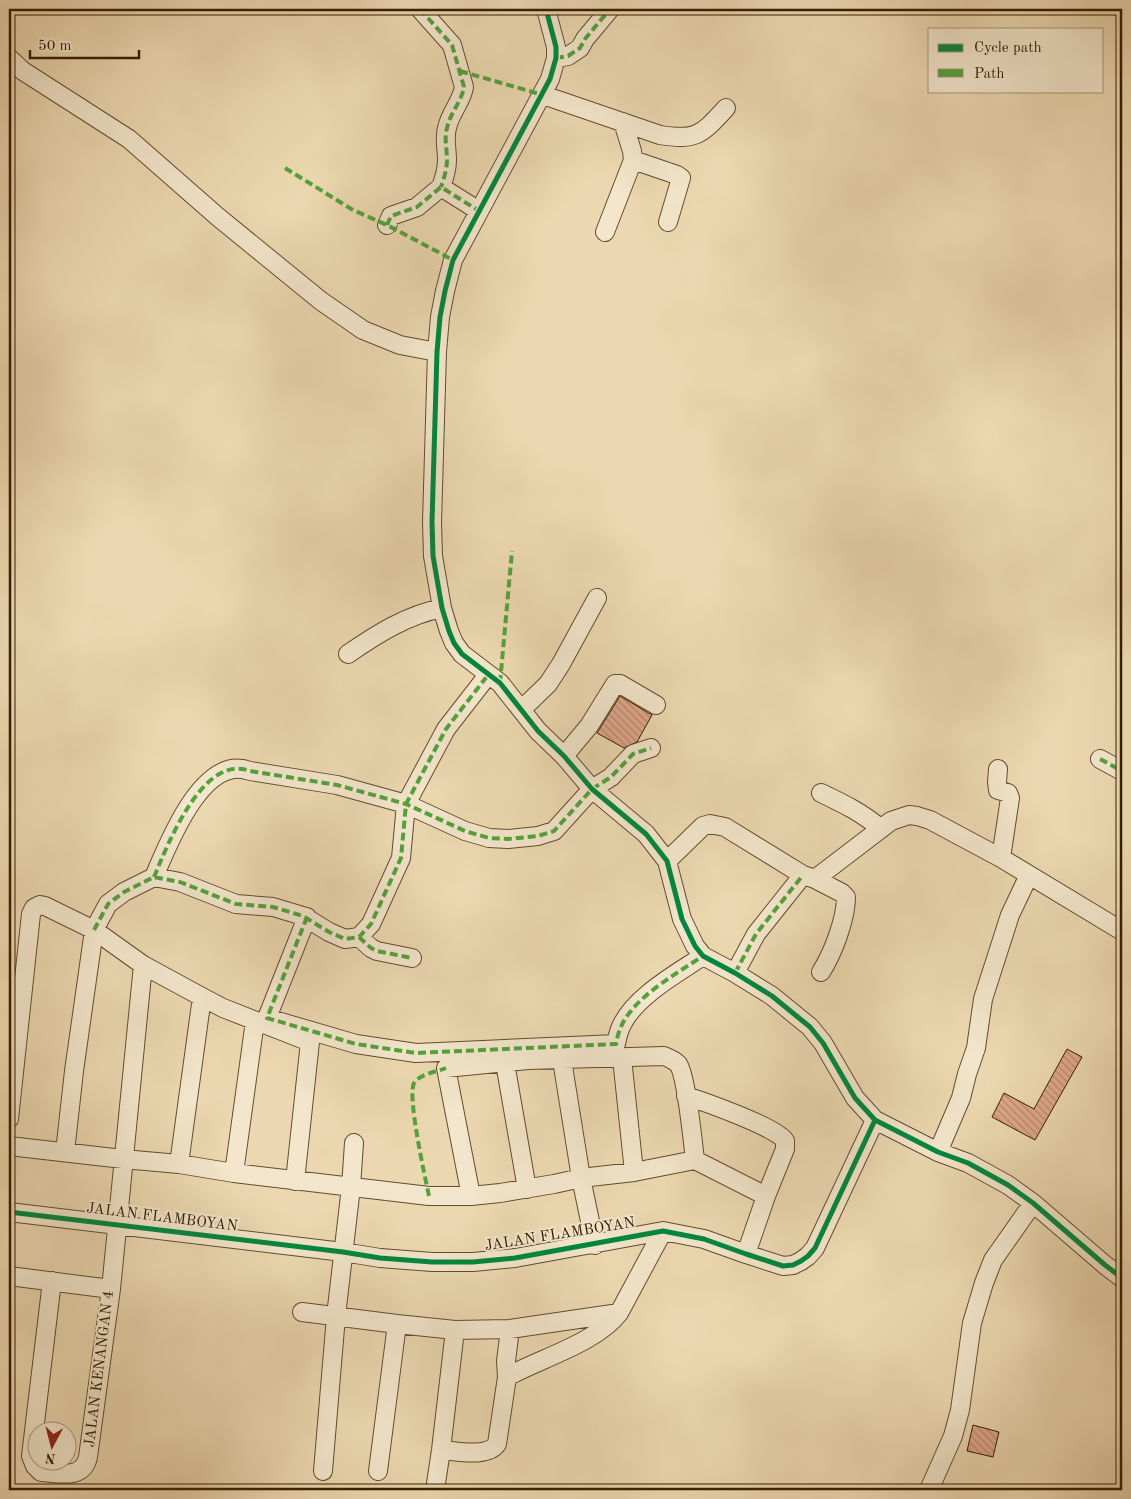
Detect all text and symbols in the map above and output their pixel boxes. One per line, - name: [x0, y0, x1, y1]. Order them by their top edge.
- scale bar: [30, 28, 139, 60]
- legend: [928, 28, 1104, 92]
- text: 50 m: [38, 39, 72, 54]
- text: Cycle path: [974, 41, 1042, 56]
- text: Path: [974, 67, 1004, 82]
- street label: JALAN FLAMBOYAN: [86, 1201, 239, 1235]
- street label: JALAN FLAMBOYAN: [484, 1216, 637, 1254]
- street label: JALAN KENANGAN 4: [83, 1290, 117, 1448]
- north arrow: [28, 1422, 78, 1472]
- text: N: [44, 1450, 57, 1466]

